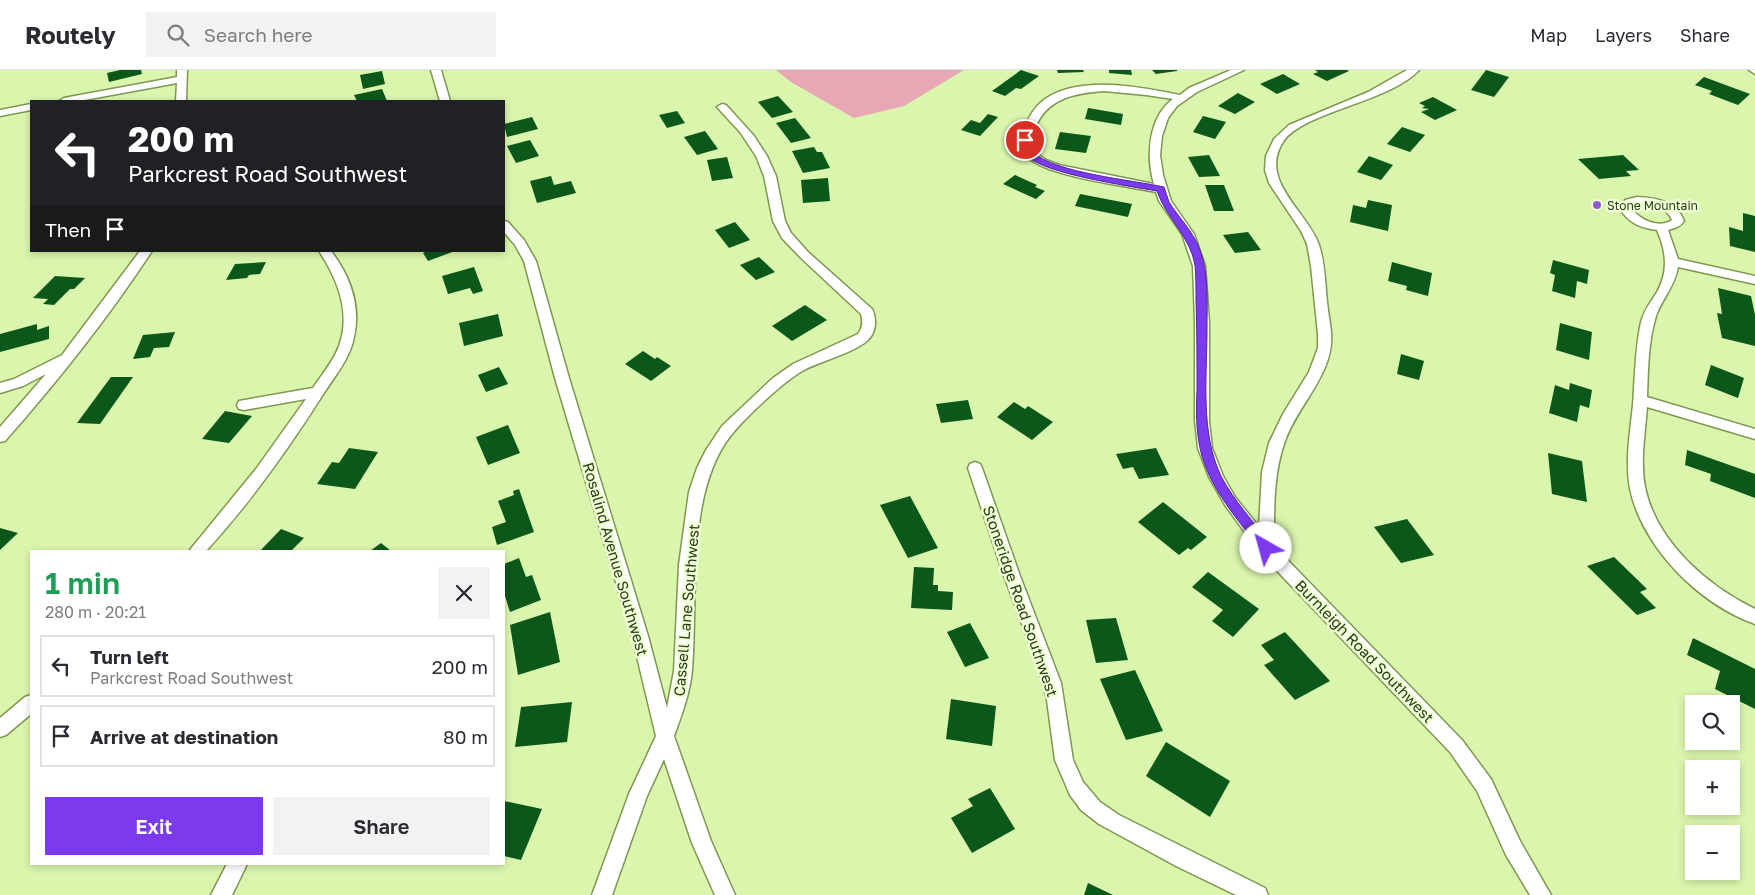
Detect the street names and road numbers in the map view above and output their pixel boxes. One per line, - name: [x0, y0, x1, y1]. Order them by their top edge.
- street label: Rosalind Avenue Southwest: [580, 460, 652, 658]
- street label: Stoneridge Road Southwest: [980, 503, 1062, 699]
- street label: Cassell Lane Southwest: [670, 523, 702, 697]
- street label: Burnleigh Road Southwest: [1292, 576, 1438, 726]

